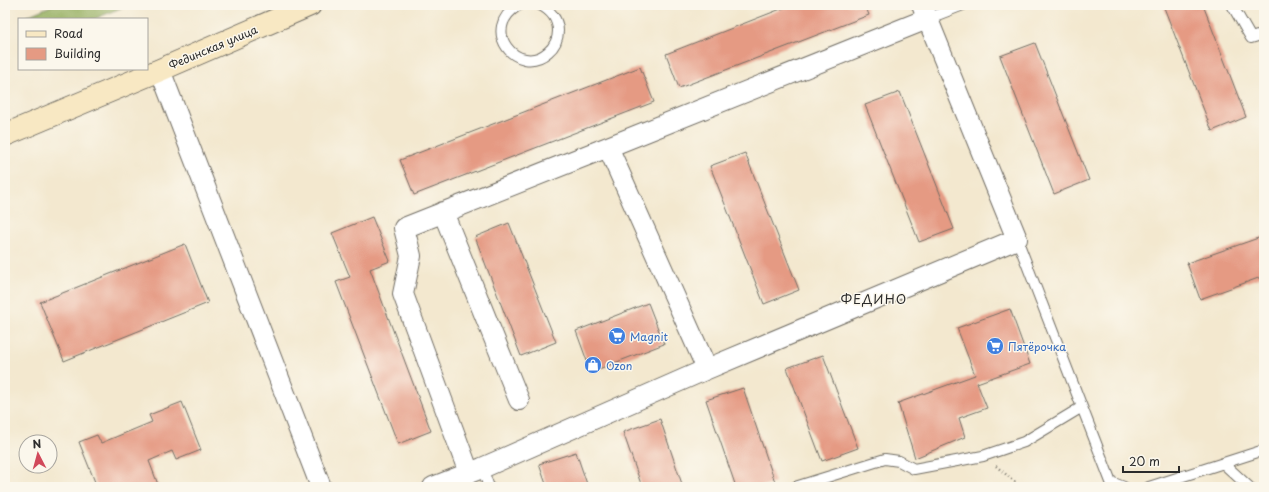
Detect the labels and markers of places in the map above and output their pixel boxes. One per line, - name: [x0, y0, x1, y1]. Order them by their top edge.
- supermarket icon: Magnit: [607, 326, 627, 346]
- place label: Magnit: [630, 328, 669, 345]
- supermarket icon: Пятёрочка: [985, 336, 1005, 356]
- place label: Пятёрочка: [1008, 338, 1066, 355]
- shop icon: Ozon: [583, 355, 603, 375]
- place label: Ozon: [606, 357, 632, 374]

